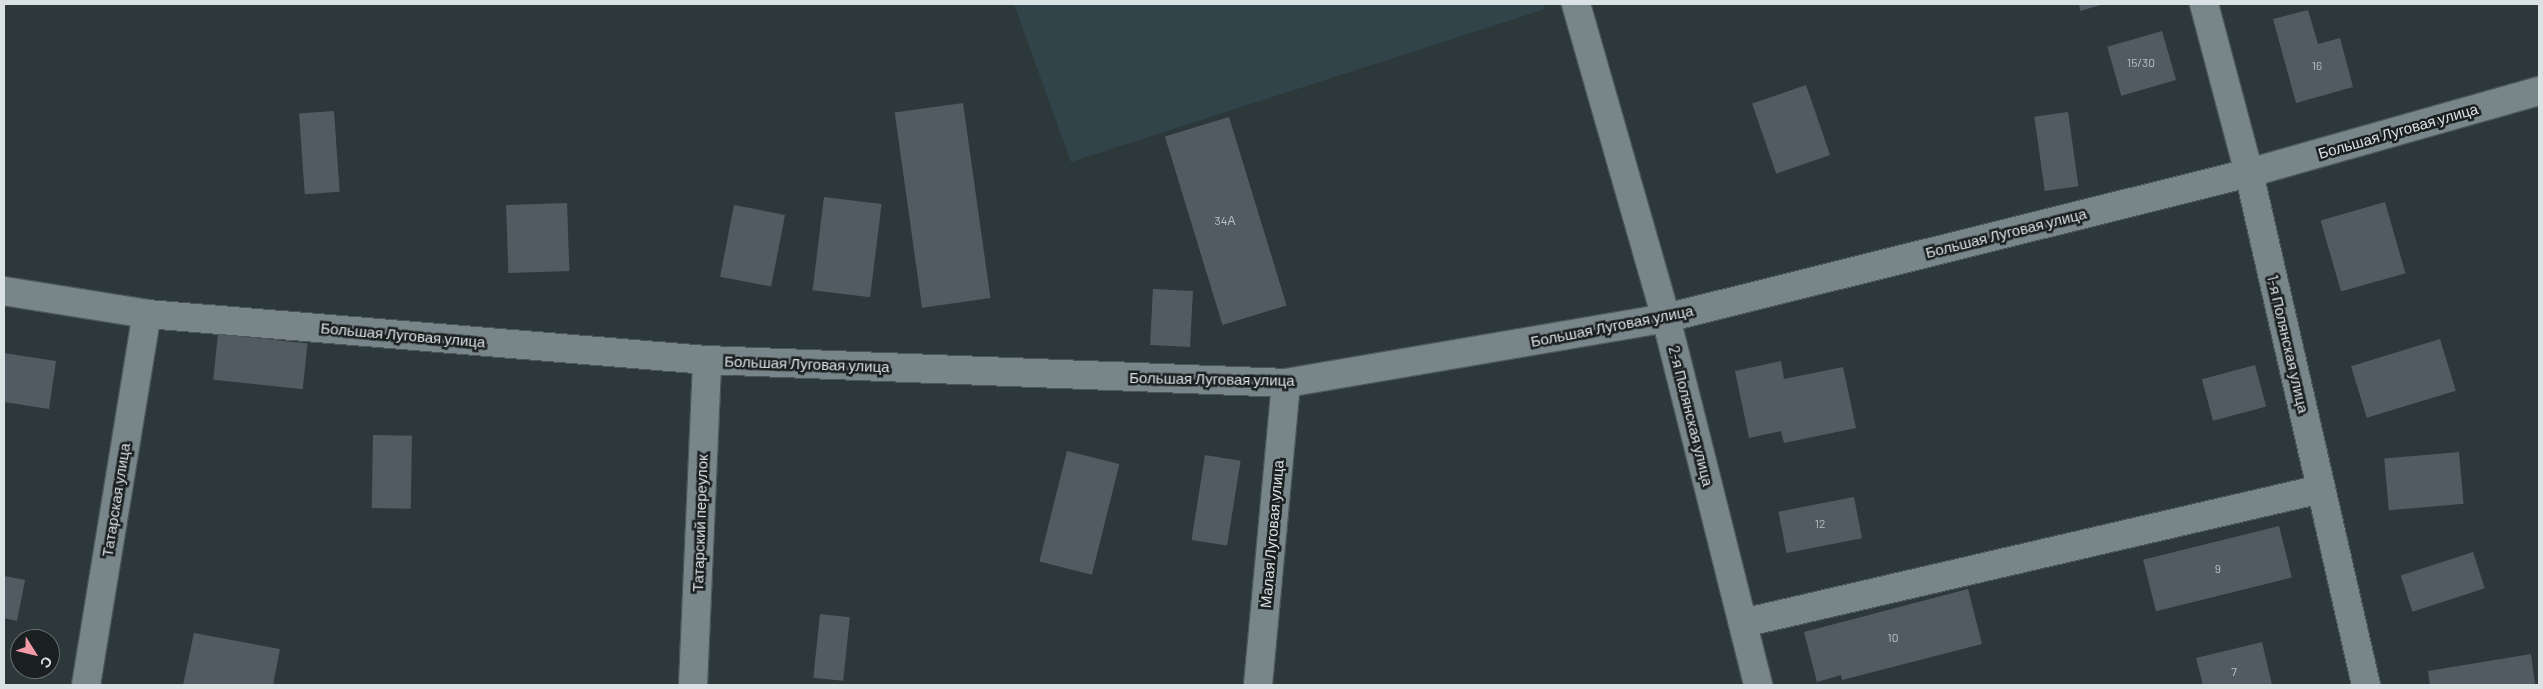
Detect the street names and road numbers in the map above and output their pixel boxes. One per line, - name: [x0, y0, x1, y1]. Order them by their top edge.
- street label: Большая Луговая улица: [2316, 100, 2480, 162]
- street label: Большая Луговая улица: [1924, 204, 2088, 262]
- street label: 1-я Полянская улица: [2263, 273, 2313, 415]
- street label: Большая Луговая улица: [1529, 301, 1695, 351]
- street label: Большая Луговая улица: [320, 319, 486, 351]
- street label: 2-я Полянская улица: [1665, 344, 1717, 488]
- street label: Большая Луговая улица: [724, 352, 890, 376]
- street label: Большая Луговая улица: [1129, 369, 1295, 389]
- street label: Татарская улица: [98, 442, 134, 558]
- street label: Татарский переулок: [689, 454, 711, 592]
- street label: Малая Луговая улица: [1257, 459, 1287, 609]

